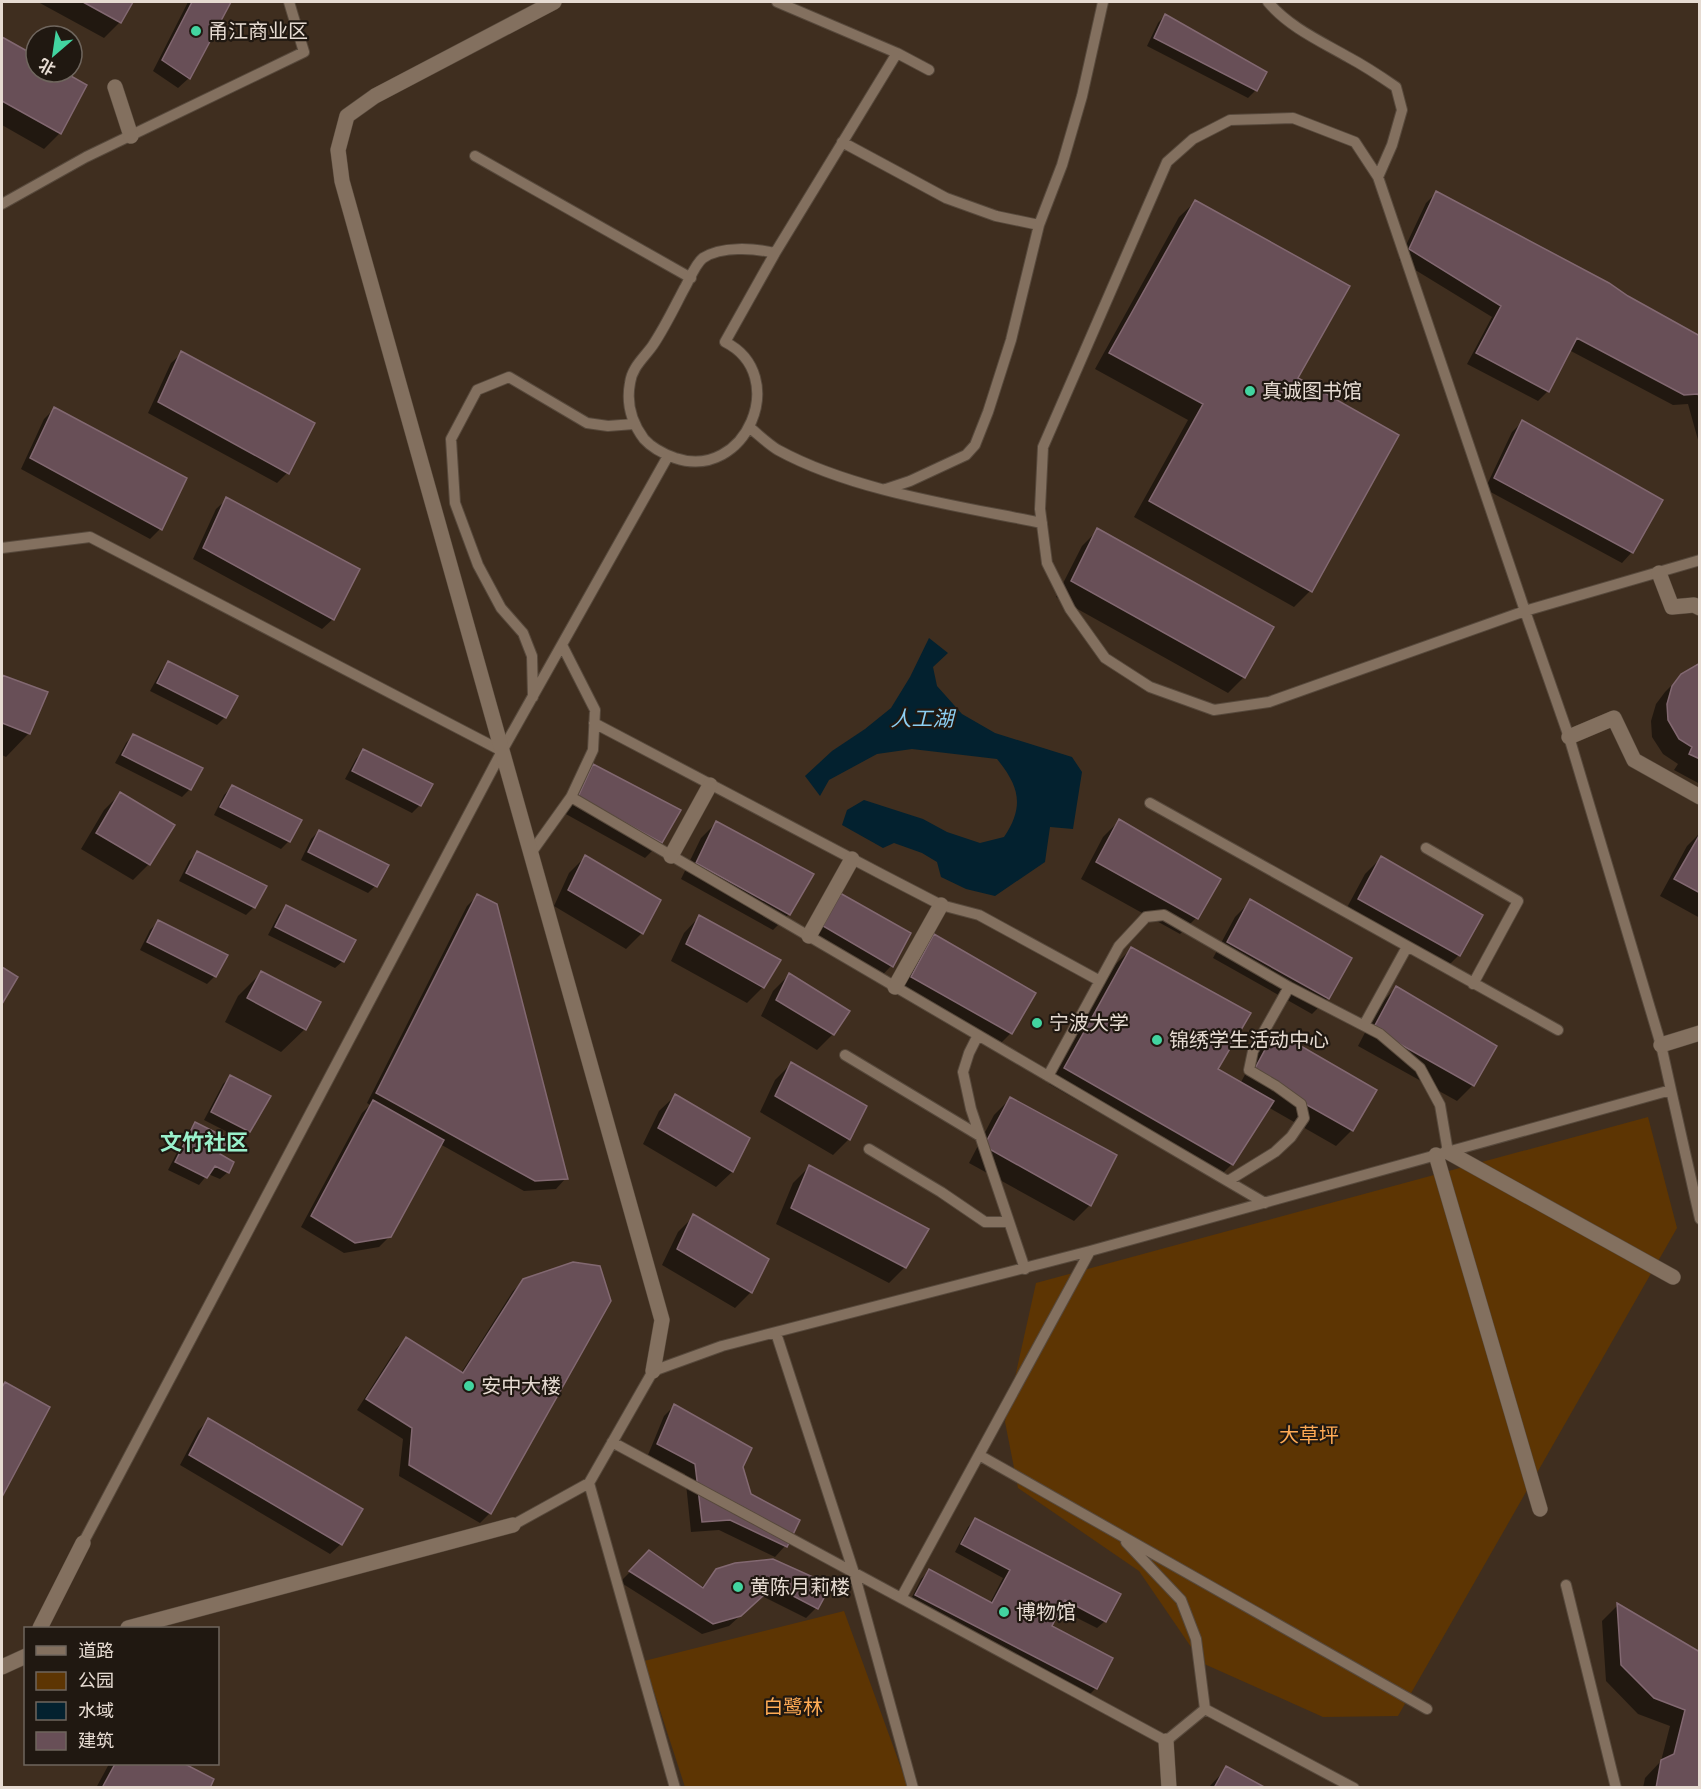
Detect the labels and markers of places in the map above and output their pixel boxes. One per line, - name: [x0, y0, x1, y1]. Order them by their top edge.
- place label: 甬江商业区: [208, 19, 308, 43]
- marker: 甬江商业区: [189, 24, 203, 38]
- place label: 真诚图书馆: [1262, 379, 1362, 403]
- marker: 真诚图书馆: [1243, 384, 1257, 398]
- place label: 宁波大学: [1049, 1011, 1129, 1035]
- marker: 宁波大学: [1030, 1016, 1044, 1030]
- place label: 锦绣学生活动中心: [1169, 1028, 1329, 1052]
- marker: 锦绣学生活动中心: [1150, 1033, 1164, 1047]
- place label: 安中大楼: [481, 1374, 561, 1398]
- marker: 安中大楼: [462, 1379, 476, 1393]
- place label: 黄陈月莉楼: [750, 1575, 850, 1599]
- marker: 黄陈月莉楼: [731, 1580, 745, 1594]
- place label: 博物馆: [1016, 1600, 1076, 1624]
- marker: 博物馆: [997, 1605, 1011, 1619]

